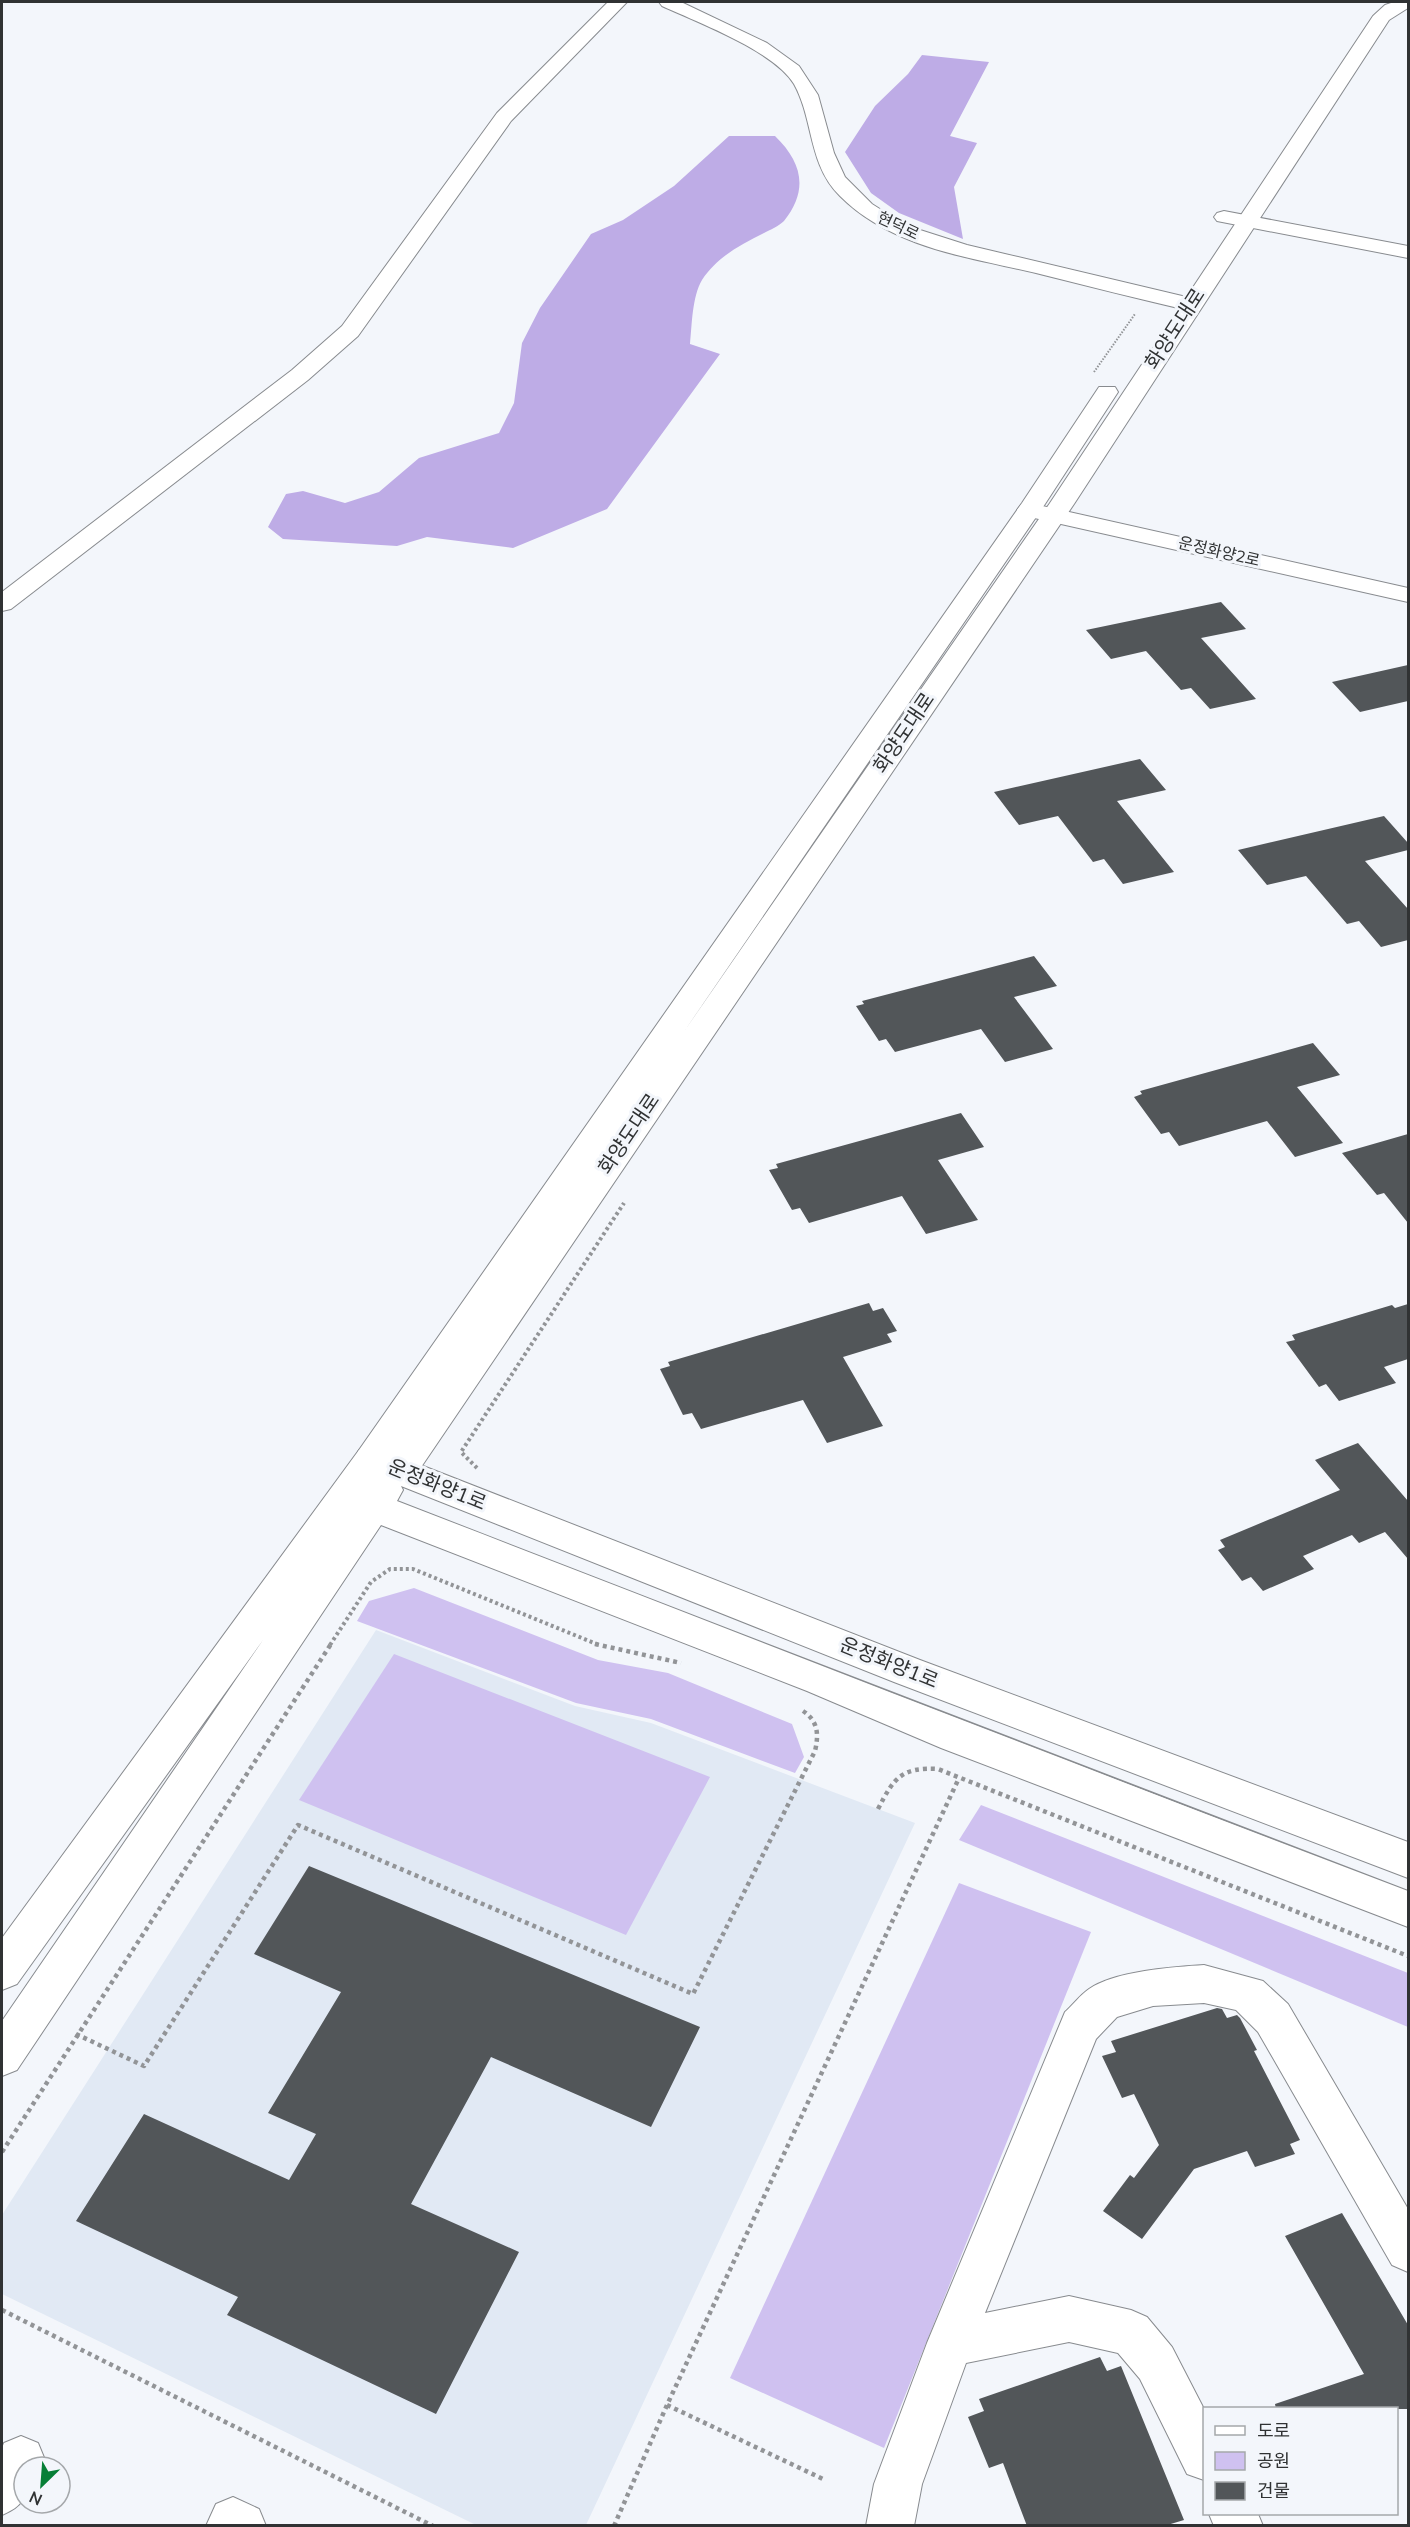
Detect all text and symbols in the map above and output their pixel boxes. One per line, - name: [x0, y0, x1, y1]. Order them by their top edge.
- street label: 현덕로: [873, 207, 923, 245]
- street label: 화양도대로: [1139, 283, 1211, 375]
- street label: 운정화양2로: [1176, 532, 1262, 572]
- street label: 화양도대로: [867, 687, 941, 779]
- street label: 화양도대로: [592, 1088, 666, 1180]
- street label: 운정화양1로: [384, 1453, 490, 1517]
- street label: 운정화양1로: [836, 1631, 942, 1695]
- legend: [1203, 2407, 1398, 2515]
- text: 도로: [1257, 2419, 1290, 2443]
- text: 공원: [1257, 2449, 1290, 2473]
- north arrow: [12, 2455, 72, 2515]
- text: 건물: [1257, 2479, 1290, 2503]
- text: N: [26, 2485, 46, 2510]

